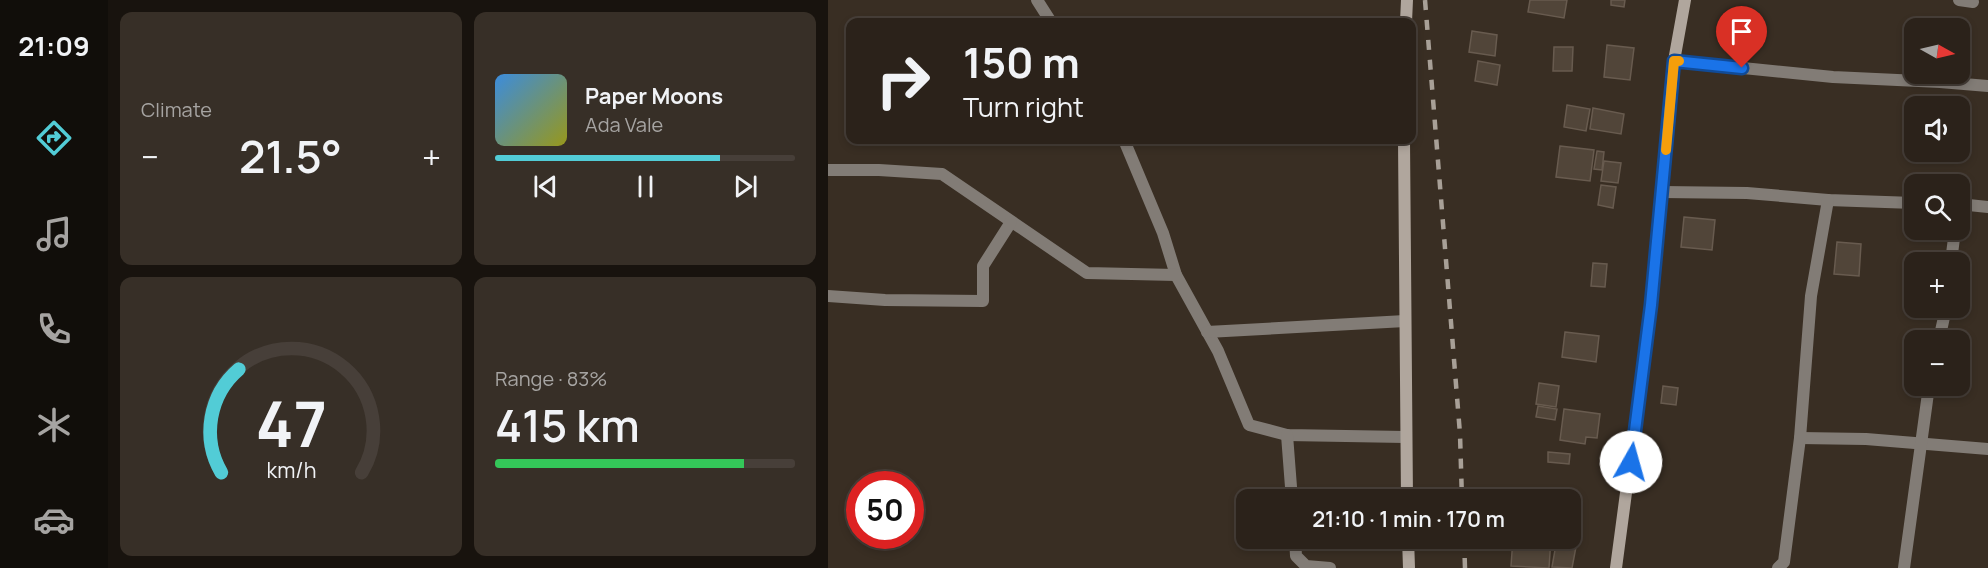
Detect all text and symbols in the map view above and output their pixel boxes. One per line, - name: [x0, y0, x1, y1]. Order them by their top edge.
- pin: [1716, 6, 1767, 68]
- icon: arrive: [1725, 15, 1758, 48]
- north arrow: [1904, 18, 1970, 84]
- map controls: [1904, 18, 1970, 396]
- text: 21:09: [18, 27, 90, 64]
- text: 150 m: [963, 33, 1080, 91]
- icon: right: [864, 42, 942, 120]
- text: Paper Moons: [585, 81, 723, 111]
- text: Turn right: [963, 88, 1084, 125]
- text: Climate: [141, 96, 212, 123]
- button: sound: [1904, 96, 1970, 162]
- text: Ada Vale: [585, 111, 663, 138]
- icon: directions: [33, 117, 75, 159]
- text: 21.5°: [239, 125, 342, 187]
- text: −: [141, 134, 159, 179]
- text: +: [422, 134, 441, 179]
- icon: previous: [529, 170, 562, 203]
- icon: pause: [629, 170, 662, 203]
- icon: next: [729, 170, 762, 203]
- button: search: [1904, 174, 1970, 240]
- icon: music: [33, 213, 75, 255]
- button: +: [1904, 252, 1970, 318]
- icon: phone: [33, 308, 75, 350]
- button: −: [1904, 330, 1970, 396]
- text: Range · 83%: [495, 365, 607, 392]
- text: 47: [255, 380, 327, 466]
- text: 415 km: [495, 394, 640, 456]
- icon: climate: [33, 404, 75, 446]
- position arrow: [1599, 430, 1663, 494]
- text: km/h: [266, 456, 316, 485]
- speed limit sign: 50: [846, 471, 924, 549]
- icon: car: [33, 499, 75, 541]
- text: 21:10 · 1 min · 170 m: [1312, 504, 1505, 534]

